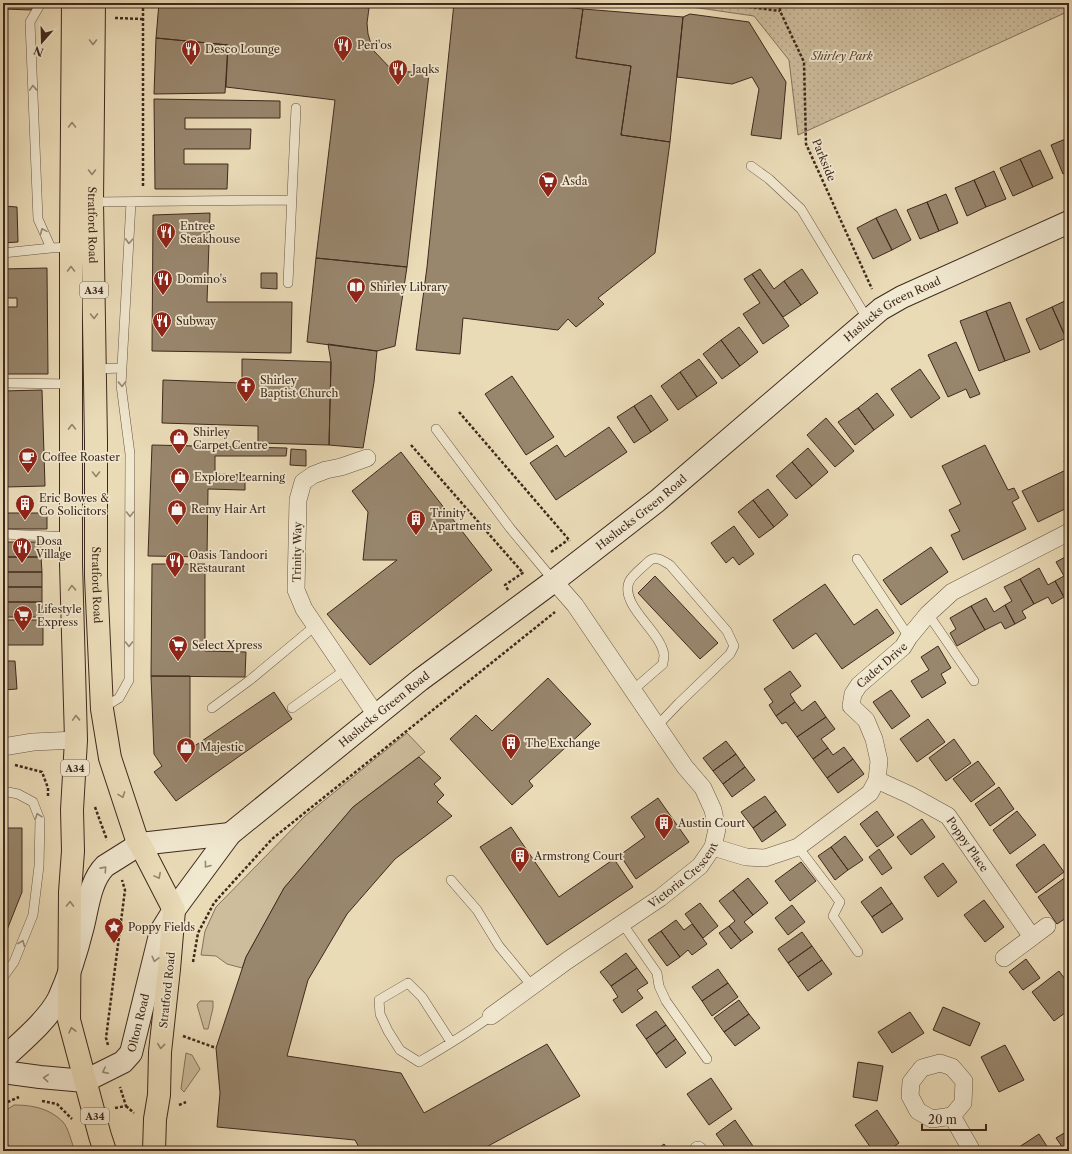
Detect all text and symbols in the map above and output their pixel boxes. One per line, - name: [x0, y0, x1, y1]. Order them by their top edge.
- north arrow: [22, 22, 62, 62]
- restaurant icon: Peri'os: [332, 34, 354, 62]
- restaurant icon: Desco Lounge: [180, 38, 202, 66]
- place label: Peri'os: [357, 38, 392, 52]
- one-way arrow: [89, 39, 97, 45]
- place label: Desco Lounge: [205, 42, 280, 56]
- text: N: [31, 43, 45, 60]
- park label: Shirley Park: [810, 49, 873, 63]
- restaurant icon: Jaqks: [387, 58, 409, 86]
- place label: Jaqks: [410, 62, 440, 76]
- one-way arrow: [29, 85, 37, 91]
- one-way arrow: [68, 122, 76, 128]
- street label: Parkside: [809, 137, 839, 183]
- one-way arrow: [88, 169, 96, 175]
- supermarket icon: Asda: [537, 170, 559, 198]
- place label: Asda: [561, 174, 588, 188]
- street label: Stratford Road: [85, 187, 100, 264]
- place label: Entree Steakhouse: [180, 219, 240, 246]
- restaurant icon: Entree Steakhouse: [155, 221, 177, 249]
- one-way arrow: [40, 228, 48, 235]
- one-way arrow: [125, 238, 134, 244]
- one-way arrow: [67, 266, 75, 272]
- restaurant icon: Domino's: [152, 268, 174, 296]
- place label: Domino's: [177, 272, 227, 286]
- street label: Haslucks Green Road: [841, 273, 943, 345]
- library icon: Shirley Library: [345, 276, 367, 304]
- place label: Shirley Library: [370, 280, 449, 294]
- road number: A34: [80, 282, 108, 298]
- restaurant icon: Subway: [151, 310, 173, 338]
- one-way arrow: [90, 313, 98, 319]
- place label: Subway: [176, 314, 217, 328]
- place label: Shirley Baptist Church: [260, 373, 338, 400]
- church icon: Shirley Baptist Church: [235, 375, 257, 403]
- one-way arrow: [117, 381, 126, 387]
- one-way arrow: [68, 424, 76, 430]
- place label: Shirley Carpet Centre: [193, 425, 268, 452]
- shop icon: Shirley Carpet Centre: [168, 427, 190, 455]
- cafe icon: Coffee Roaster: [17, 446, 39, 474]
- place label: Coffee Roaster: [42, 450, 120, 464]
- shop icon: Explore Learning: [169, 466, 191, 494]
- place label: Explore Learning: [194, 470, 285, 484]
- one-way arrow: [92, 471, 100, 477]
- street label: Haslucks Green Road: [593, 471, 690, 553]
- place label: Eric Bowes & Co Solicitors: [39, 491, 109, 518]
- building icon: Eric Bowes & Co Solicitors: [14, 493, 36, 521]
- shop icon: Remy Hair Art: [166, 498, 188, 526]
- place label: Remy Hair Art: [191, 502, 266, 516]
- place label: Trinity Apartments: [429, 506, 491, 533]
- building icon: Trinity Apartments: [405, 508, 427, 536]
- one-way arrow: [126, 511, 134, 517]
- street label: Trinity Way: [289, 521, 305, 582]
- place label: Dosa Village: [35, 534, 72, 561]
- restaurant icon: Dosa Village: [11, 536, 33, 564]
- street label: Stratford Road: [89, 547, 105, 624]
- place label: Oasis Tandoori Restaurant: [189, 548, 268, 575]
- restaurant icon: Oasis Tandoori Restaurant: [164, 550, 186, 578]
- one-way arrow: [68, 585, 76, 591]
- place label: Lifestyle Express: [37, 602, 82, 629]
- supermarket icon: Lifestyle Express: [12, 604, 34, 632]
- supermarket icon: Select Xpress: [167, 634, 189, 662]
- place label: Select Xpress: [192, 638, 262, 652]
- one-way arrow: [125, 641, 133, 647]
- street label: Cadet Drive: [854, 641, 911, 691]
- street label: Haslucks Green Road: [336, 668, 432, 750]
- one-way arrow: [71, 715, 80, 721]
- building icon: The Exchange: [500, 732, 522, 760]
- shop icon: Majestic: [175, 736, 197, 764]
- place label: The Exchange: [525, 736, 600, 750]
- place label: Majestic: [200, 740, 244, 754]
- road number: A34: [61, 760, 89, 776]
- one-way arrow: [118, 791, 126, 798]
- building icon: Austin Court: [653, 812, 675, 840]
- one-way arrow: [34, 813, 43, 820]
- street label: Poppy Place: [944, 814, 992, 875]
- place label: Austin Court: [677, 816, 745, 830]
- street label: Victoria Crescent: [645, 841, 721, 911]
- building icon: Armstrong Court: [509, 845, 531, 873]
- place label: Armstrong Court: [533, 849, 623, 863]
- one-way arrow: [204, 861, 212, 868]
- one-way arrow: [99, 866, 107, 874]
- one-way arrow: [153, 872, 160, 880]
- one-way arrow: [66, 901, 74, 907]
- place icon: Poppy Fields: [103, 916, 125, 944]
- place label: Poppy Fields: [128, 920, 195, 934]
- one-way arrow: [17, 940, 25, 947]
- street label: Stratford Road: [156, 951, 178, 1029]
- one-way arrow: [151, 955, 159, 962]
- street label: Olton Road: [124, 992, 152, 1054]
- one-way arrow: [68, 1026, 77, 1033]
- one-way arrow: [156, 1043, 165, 1049]
- one-way arrow: [101, 1066, 109, 1074]
- one-way arrow: [43, 1073, 49, 1082]
- scale bar: [922, 1106, 986, 1132]
- road number: A34: [81, 1108, 109, 1124]
- text: 20 m: [928, 1112, 957, 1127]

